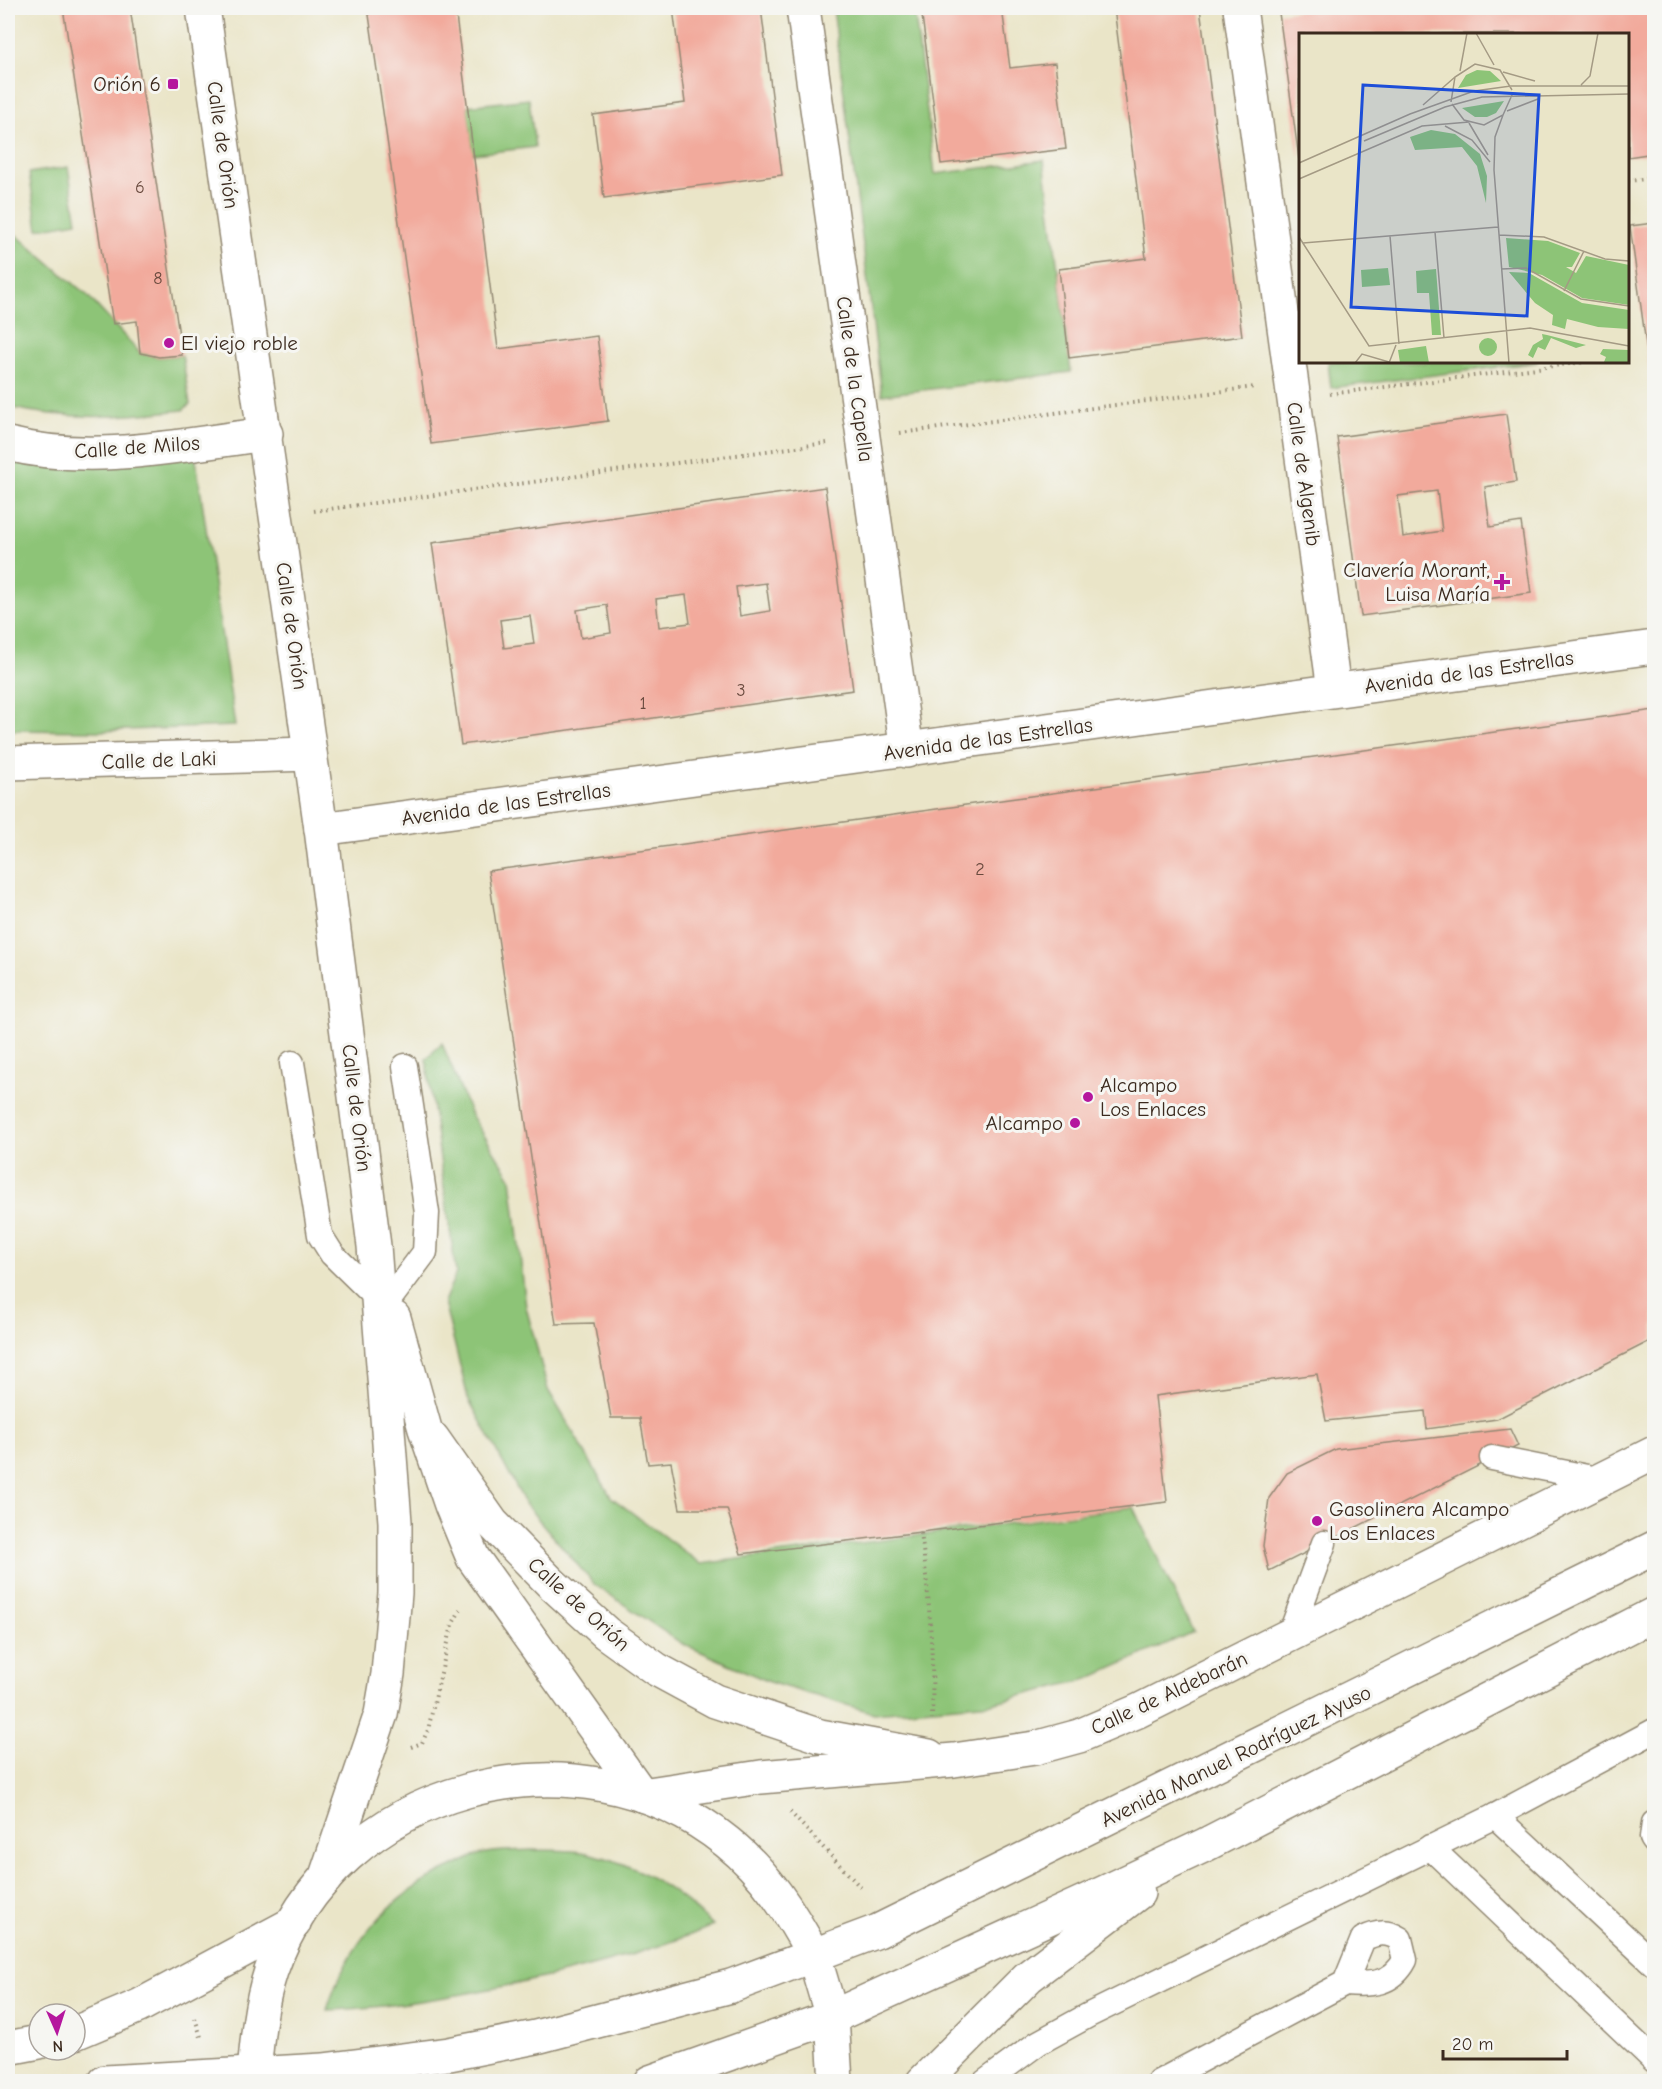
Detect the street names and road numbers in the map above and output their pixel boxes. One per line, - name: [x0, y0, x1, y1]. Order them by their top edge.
- street label: Calle de Orión: [202, 80, 244, 210]
- street label: Calle de la Capella: [831, 295, 879, 463]
- street label: Calle de Algenib: [1282, 400, 1326, 548]
- street label: Calle de Milos: [73, 431, 201, 463]
- street label: Calle de Orión: [271, 561, 313, 691]
- street label: Avenida de las Estrellas: [1363, 645, 1575, 699]
- street label: Avenida de las Estrellas: [882, 712, 1094, 766]
- street label: Calle de Laki: [101, 746, 217, 774]
- street label: Avenida de las Estrellas: [400, 777, 612, 831]
- street label: Calle de Orión: [337, 1043, 377, 1173]
- street label: Calle de Orión: [523, 1552, 635, 1656]
- street label: Calle de Aldebarán: [1087, 1646, 1251, 1740]
- street label: Avenida Manuel Rodríguez Ayuso: [1097, 1680, 1375, 1832]

